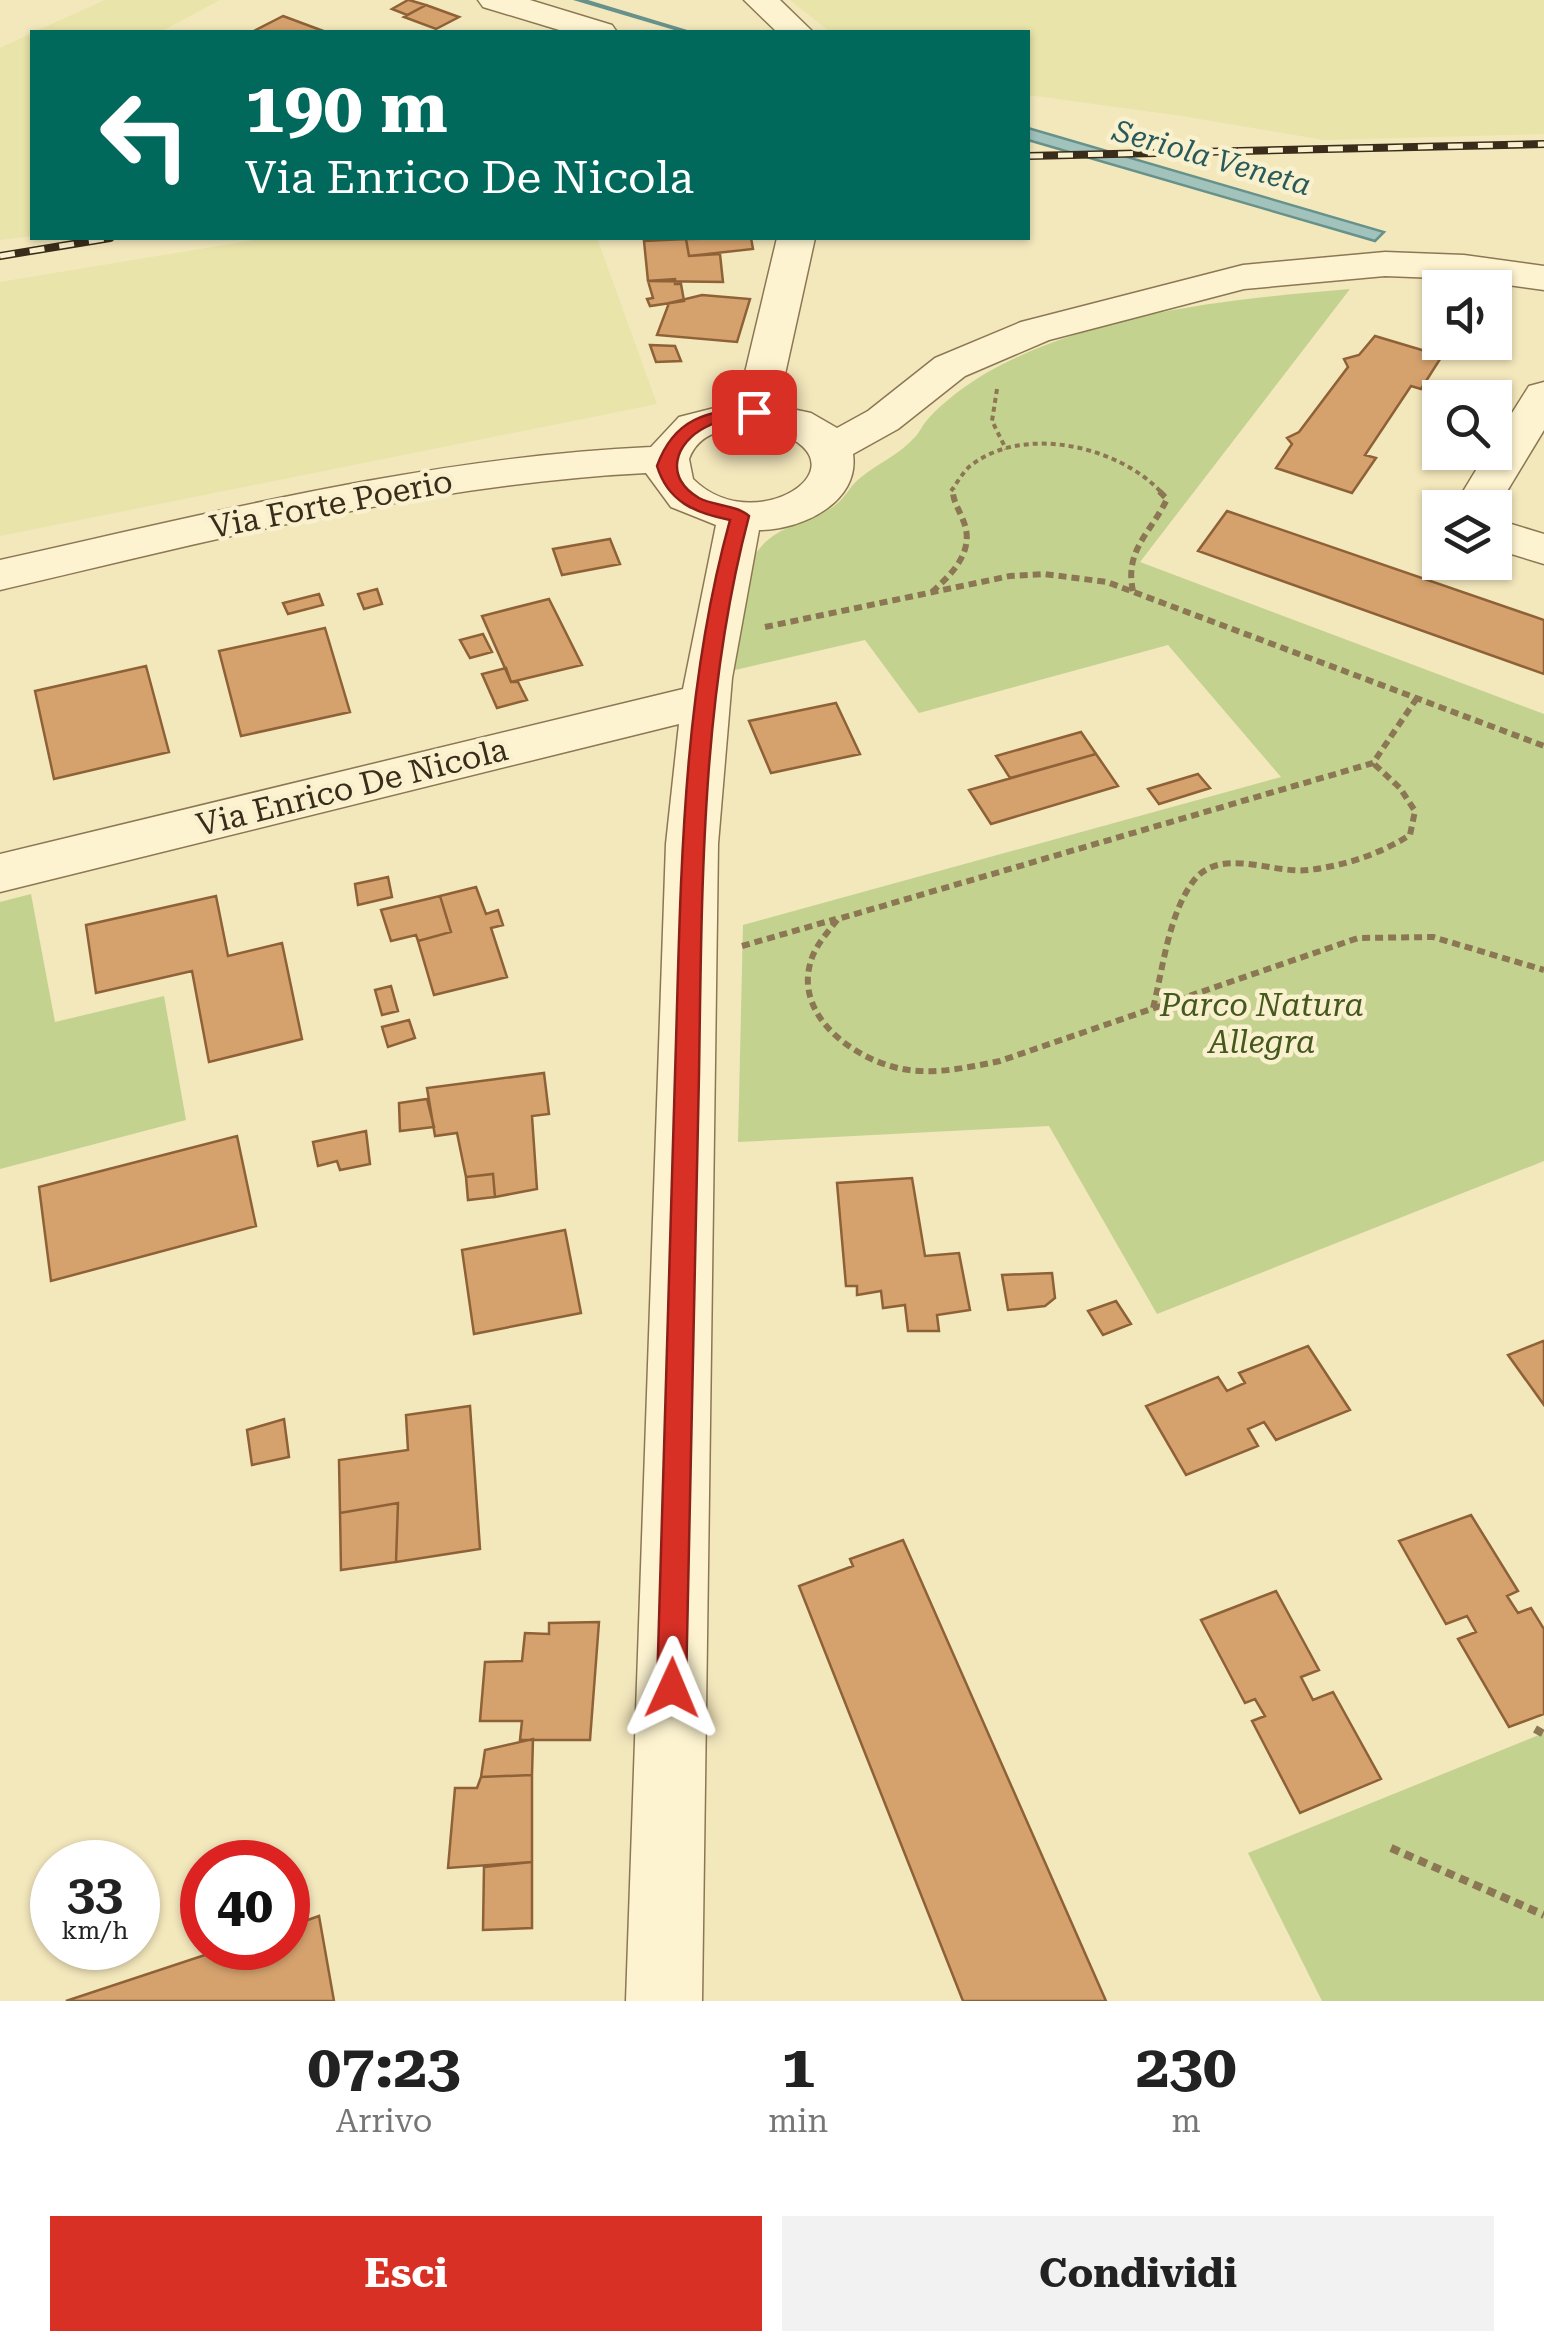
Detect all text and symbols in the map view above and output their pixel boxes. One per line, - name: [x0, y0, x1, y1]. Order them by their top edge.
- text: 190 m: [245, 67, 448, 149]
- icon: left: [80, 70, 210, 200]
- water label: Seriola Veneta: [1108, 112, 1315, 202]
- text: Via Enrico De Nicola: [245, 151, 694, 204]
- map controls: [1422, 270, 1512, 580]
- button: sound: [1422, 270, 1512, 360]
- pin: [712, 370, 797, 455]
- button: search: [1422, 380, 1512, 470]
- icon: arrive: [727, 385, 782, 440]
- street label: Via Forte Poerio: [206, 462, 456, 546]
- button: layers: [1422, 490, 1512, 580]
- street label: Via Enrico De Nicola: [192, 730, 512, 844]
- park label: Parco Natura Allegra: [1159, 986, 1364, 1061]
- position arrow: [620, 1636, 724, 1740]
- speed limit sign: 40: [180, 1840, 310, 1970]
- text: 33: [67, 1864, 123, 1922]
- text: km/h: [62, 1916, 128, 1945]
- text: 07:23: [307, 2031, 461, 2102]
- text: 1: [781, 2031, 815, 2102]
- text: 230: [1136, 2031, 1237, 2102]
- text: Arrivo: [336, 2102, 432, 2140]
- text: min: [768, 2102, 828, 2140]
- text: m: [1172, 2102, 1201, 2140]
- button: Esci: [50, 2216, 762, 2331]
- button: Condividi: [782, 2216, 1494, 2331]

